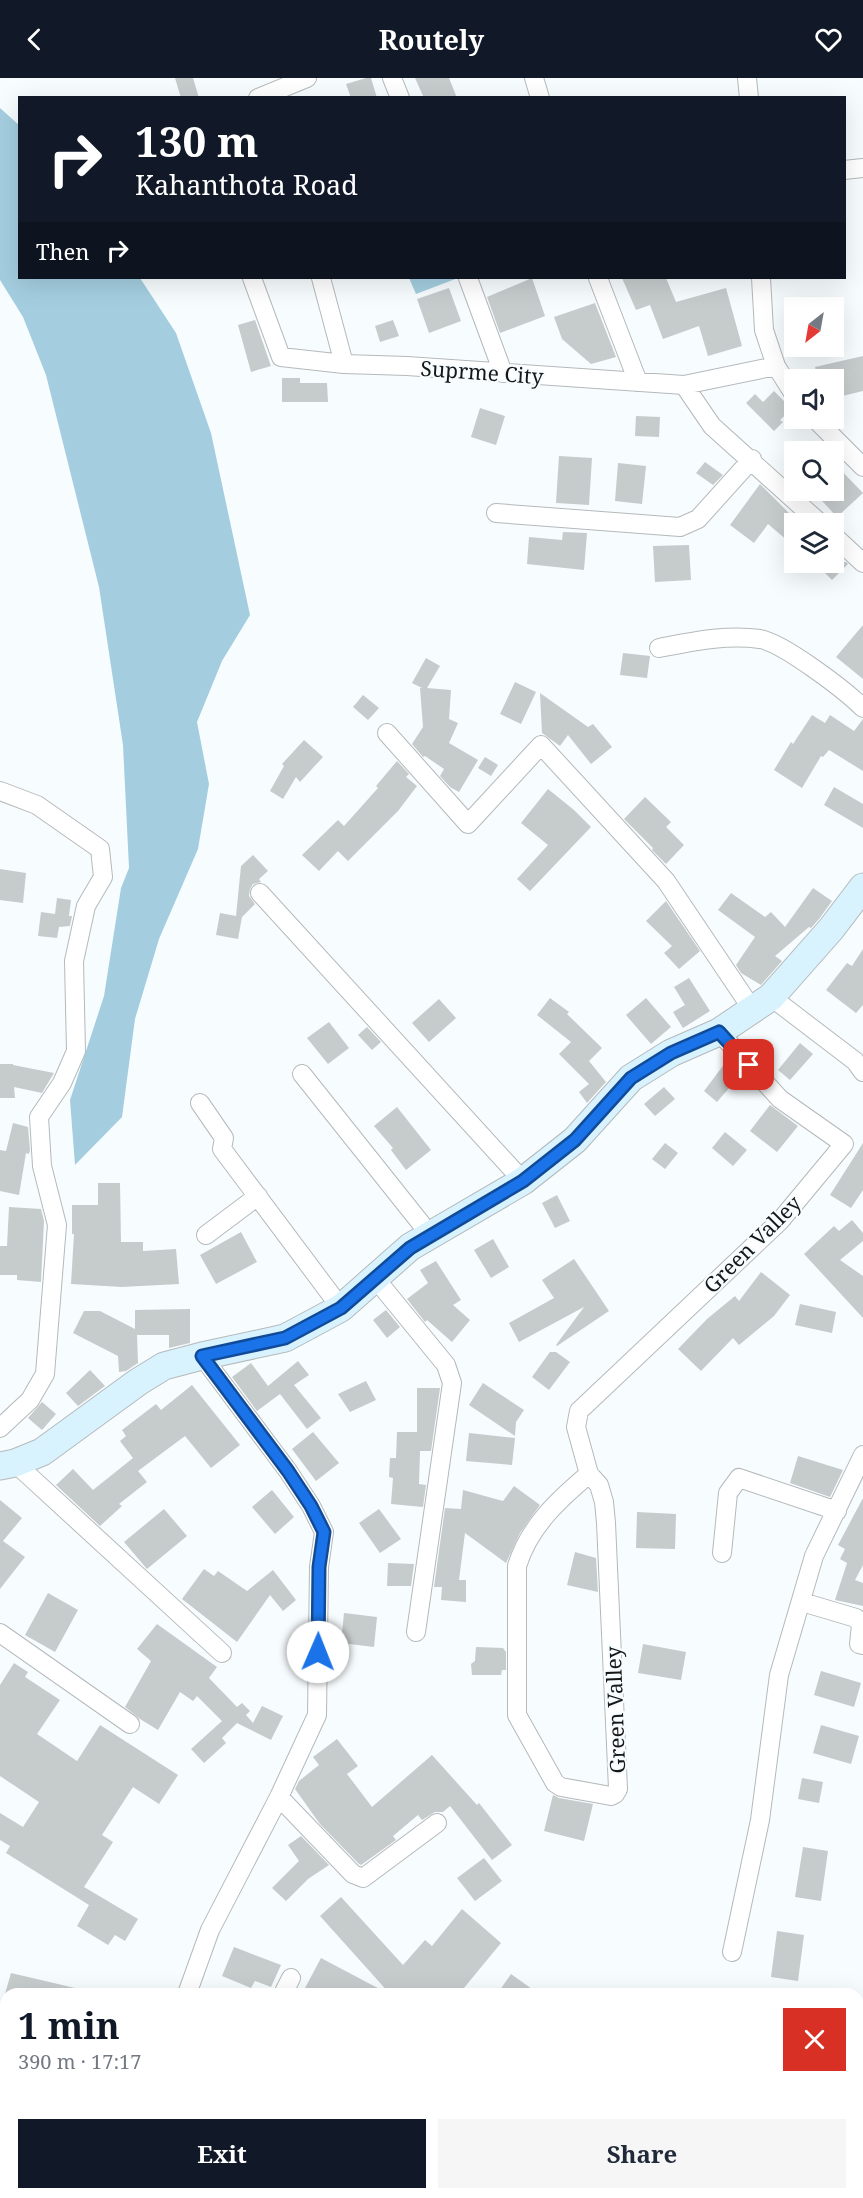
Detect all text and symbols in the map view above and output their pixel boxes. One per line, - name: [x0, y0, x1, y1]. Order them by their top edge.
- text: Routely: [379, 21, 484, 58]
- icon: back: [18, 23, 51, 56]
- icon: heart: [812, 23, 845, 56]
- text: 130 m: [135, 112, 259, 169]
- icon: right: [36, 120, 114, 198]
- text: Kahanthota Road: [135, 166, 358, 203]
- icon: right: [101, 234, 134, 267]
- text: Then: [36, 236, 89, 266]
- north arrow: [784, 297, 844, 357]
- map controls: [784, 297, 844, 573]
- street label: Suprme City: [420, 354, 544, 390]
- button: sound: [784, 369, 844, 429]
- button: search: [784, 441, 844, 501]
- button: layers: [784, 513, 844, 573]
- pin: [723, 1039, 774, 1090]
- icon: arrive: [732, 1048, 765, 1081]
- street label: Green Valley: [697, 1189, 807, 1299]
- position arrow: [286, 1620, 350, 1684]
- street label: Green Valley: [599, 1646, 631, 1774]
- text: 1 min: [18, 2001, 120, 2050]
- button: close: [783, 2008, 846, 2071]
- text: 390 m · 17:17: [18, 2048, 141, 2075]
- button: Exit: [18, 2119, 426, 2188]
- button: Share: [438, 2119, 846, 2188]

